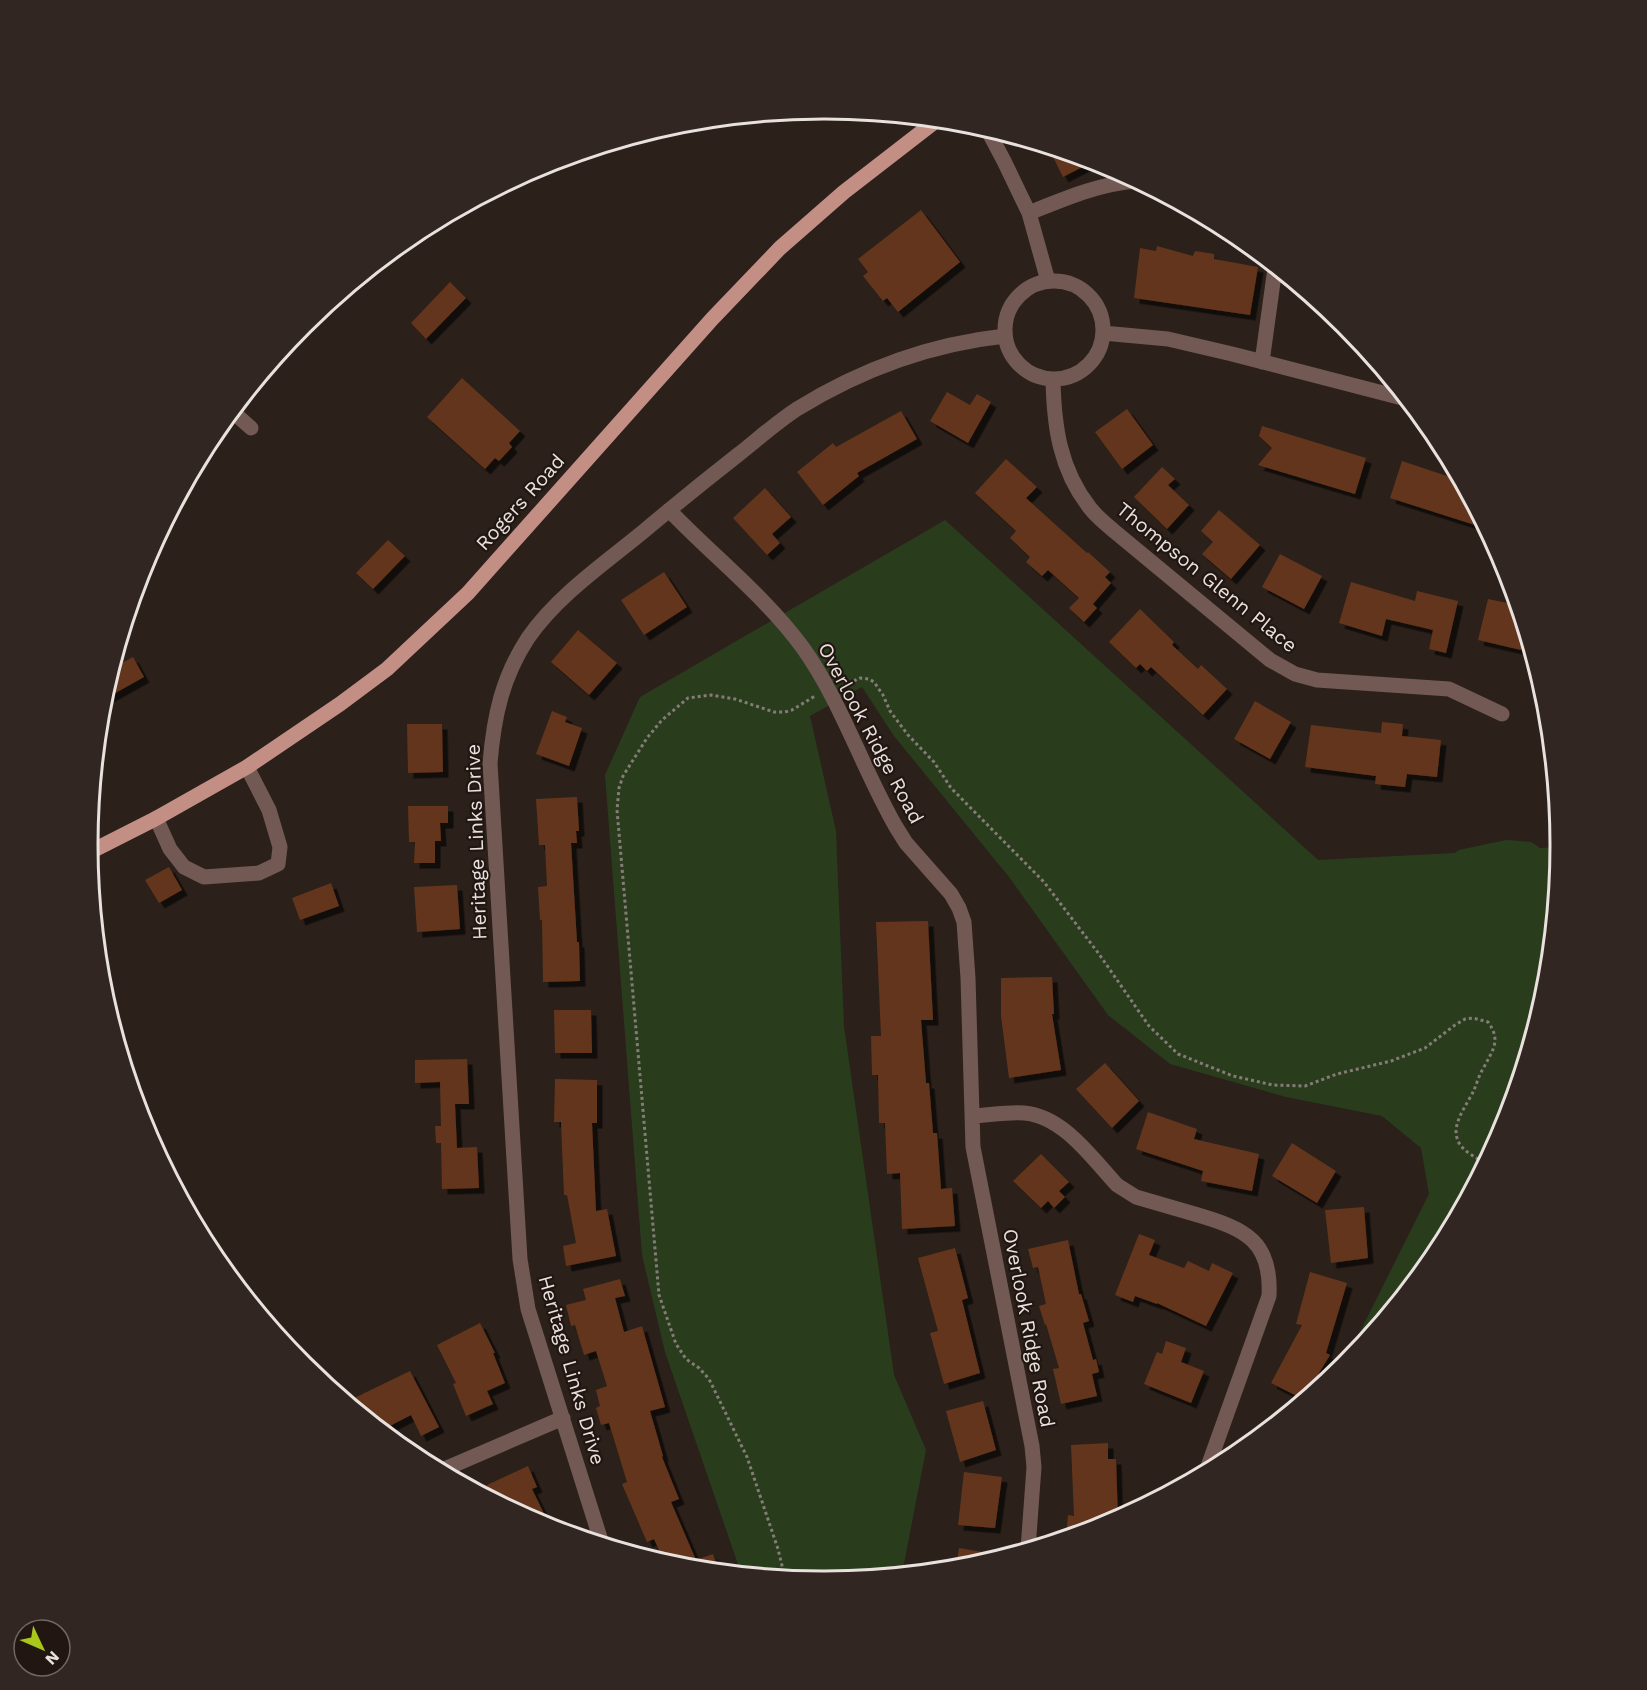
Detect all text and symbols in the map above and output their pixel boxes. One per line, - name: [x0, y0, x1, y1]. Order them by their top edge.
- street label: Rogers Road: [471, 449, 569, 555]
- street label: Thompson Glenn Place: [1112, 497, 1302, 657]
- street label: Overlook Ridge Road: [813, 638, 929, 828]
- street label: Heritage Links Drive: [461, 744, 491, 940]
- street label: Overlook Ridge Road: [998, 1227, 1060, 1429]
- street label: Heritage Links Drive: [533, 1272, 611, 1468]
- north arrow: [12, 1618, 72, 1678]
- text: N: [41, 1647, 63, 1669]

